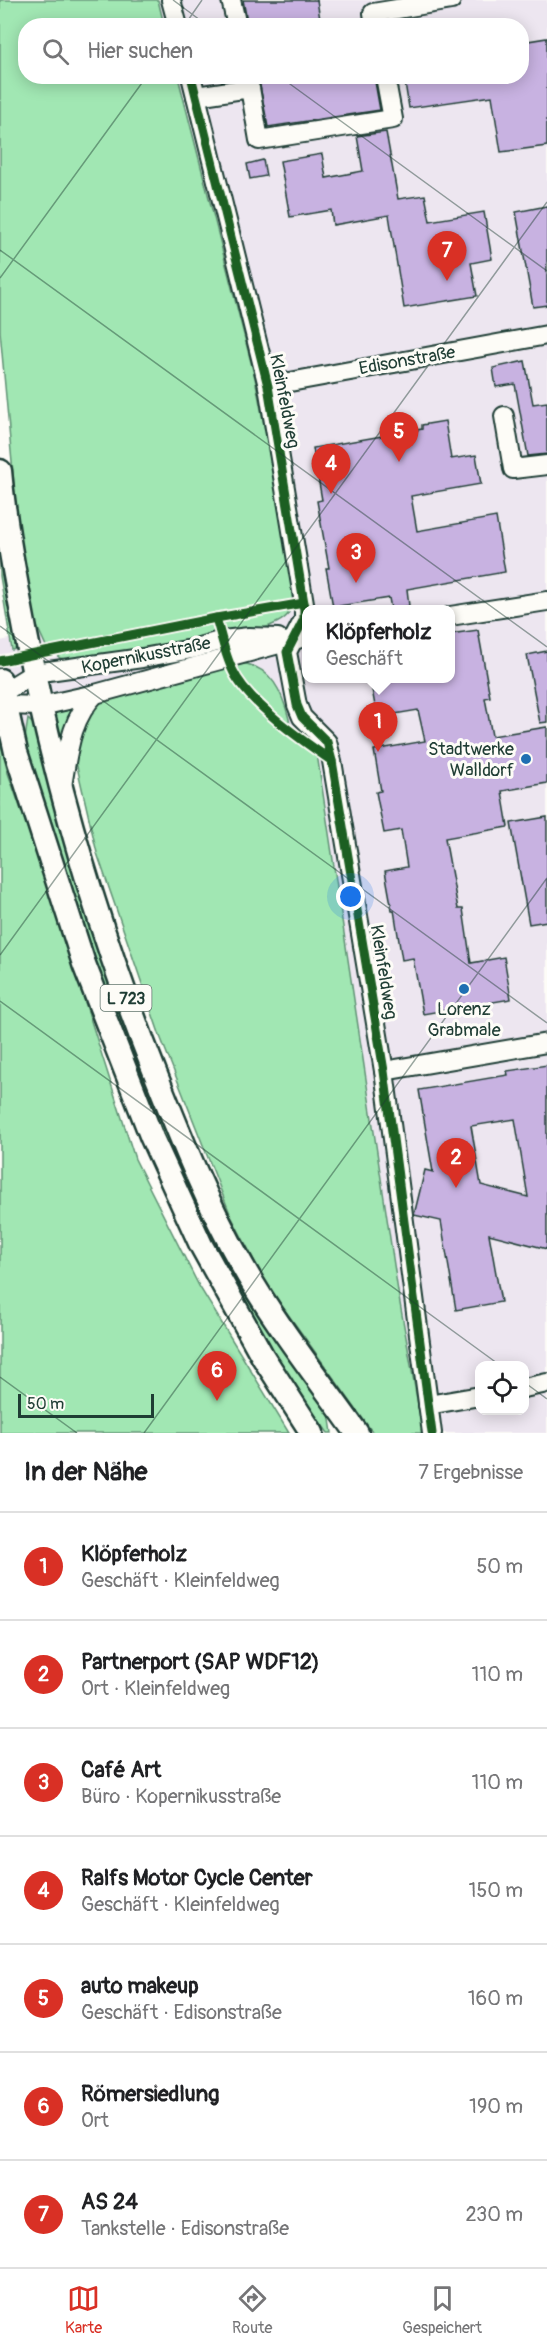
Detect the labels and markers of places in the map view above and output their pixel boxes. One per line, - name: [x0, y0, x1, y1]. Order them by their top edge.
- pin: 7: [428, 232, 466, 281]
- pin: 5: [380, 412, 418, 462]
- pin: 4: [312, 444, 350, 494]
- pin: 3: [336, 534, 376, 583]
- pin: 1: [358, 702, 398, 752]
- place label: Stadtwerke Walldorf: [428, 738, 515, 782]
- marker: Stadtwerke Walldorf: [519, 752, 533, 766]
- marker: Lorenz Grabmale: [457, 982, 471, 996]
- place label: Lorenz Grabmale: [427, 998, 501, 1042]
- pin: 2: [436, 1138, 476, 1188]
- pin: 6: [198, 1352, 236, 1401]

